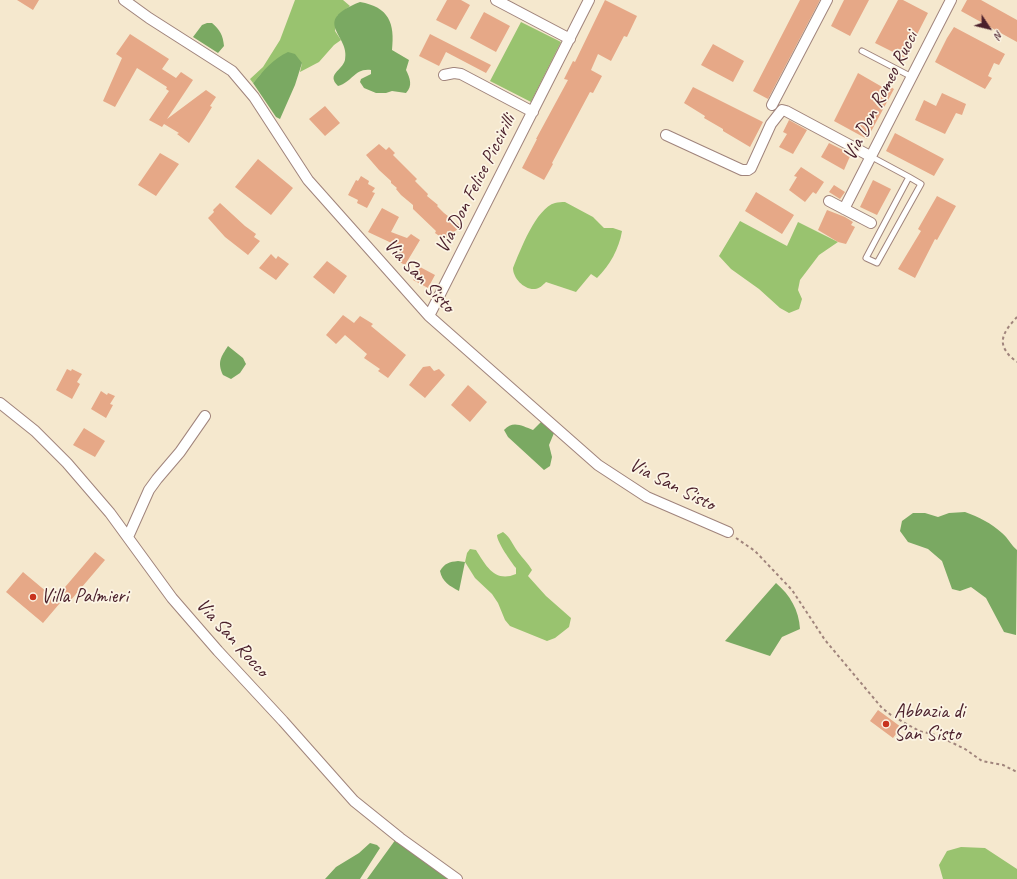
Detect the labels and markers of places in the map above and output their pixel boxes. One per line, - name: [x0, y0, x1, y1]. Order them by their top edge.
- place label: Villa Palmieri: [41, 585, 128, 609]
- marker: Villa Palmieri: [28, 592, 38, 602]
- place label: Abbazia di San Sisto: [894, 700, 965, 747]
- marker: Abbazia di San Sisto: [881, 719, 891, 729]

